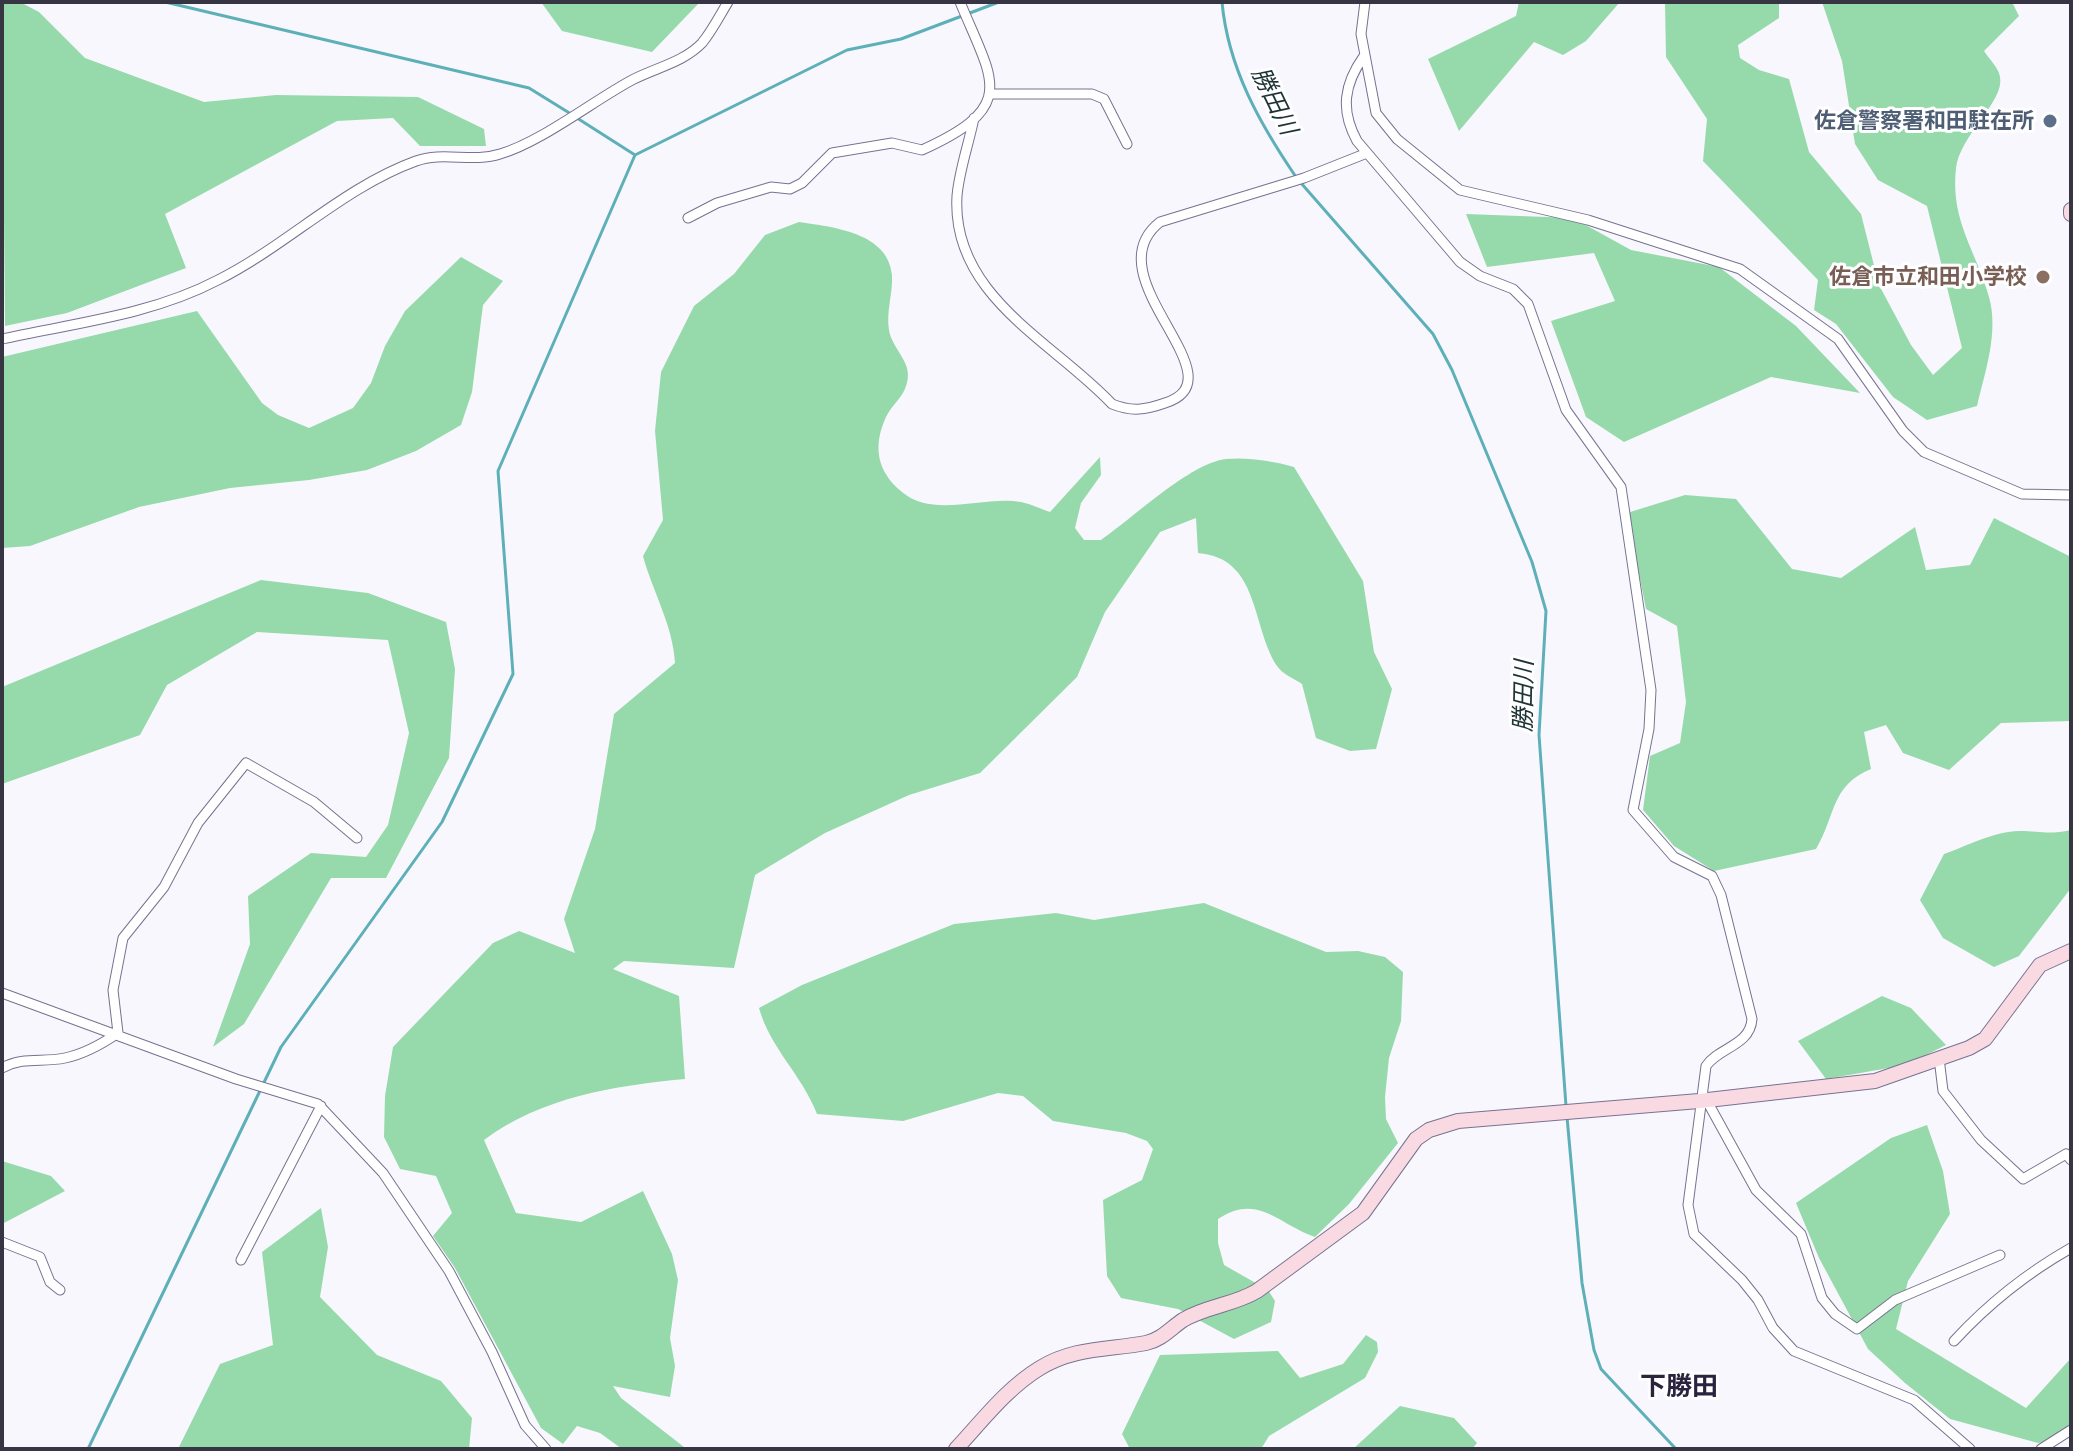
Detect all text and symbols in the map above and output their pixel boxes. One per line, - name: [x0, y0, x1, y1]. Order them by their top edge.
- water label: 勝田川: [1245, 62, 1303, 140]
- place label: 佐倉警察署和田駐在所: [1814, 108, 2034, 134]
- marker: 佐倉警察署和田駐在所: [2041, 112, 2059, 130]
- place label: 佐倉市立和田小学校: [1829, 264, 2027, 290]
- marker: 佐倉市立和田小学校: [2034, 268, 2052, 286]
- water label: 勝田川: [1509, 660, 1539, 732]
- district label: 下勝田: [1640, 1371, 1718, 1403]

